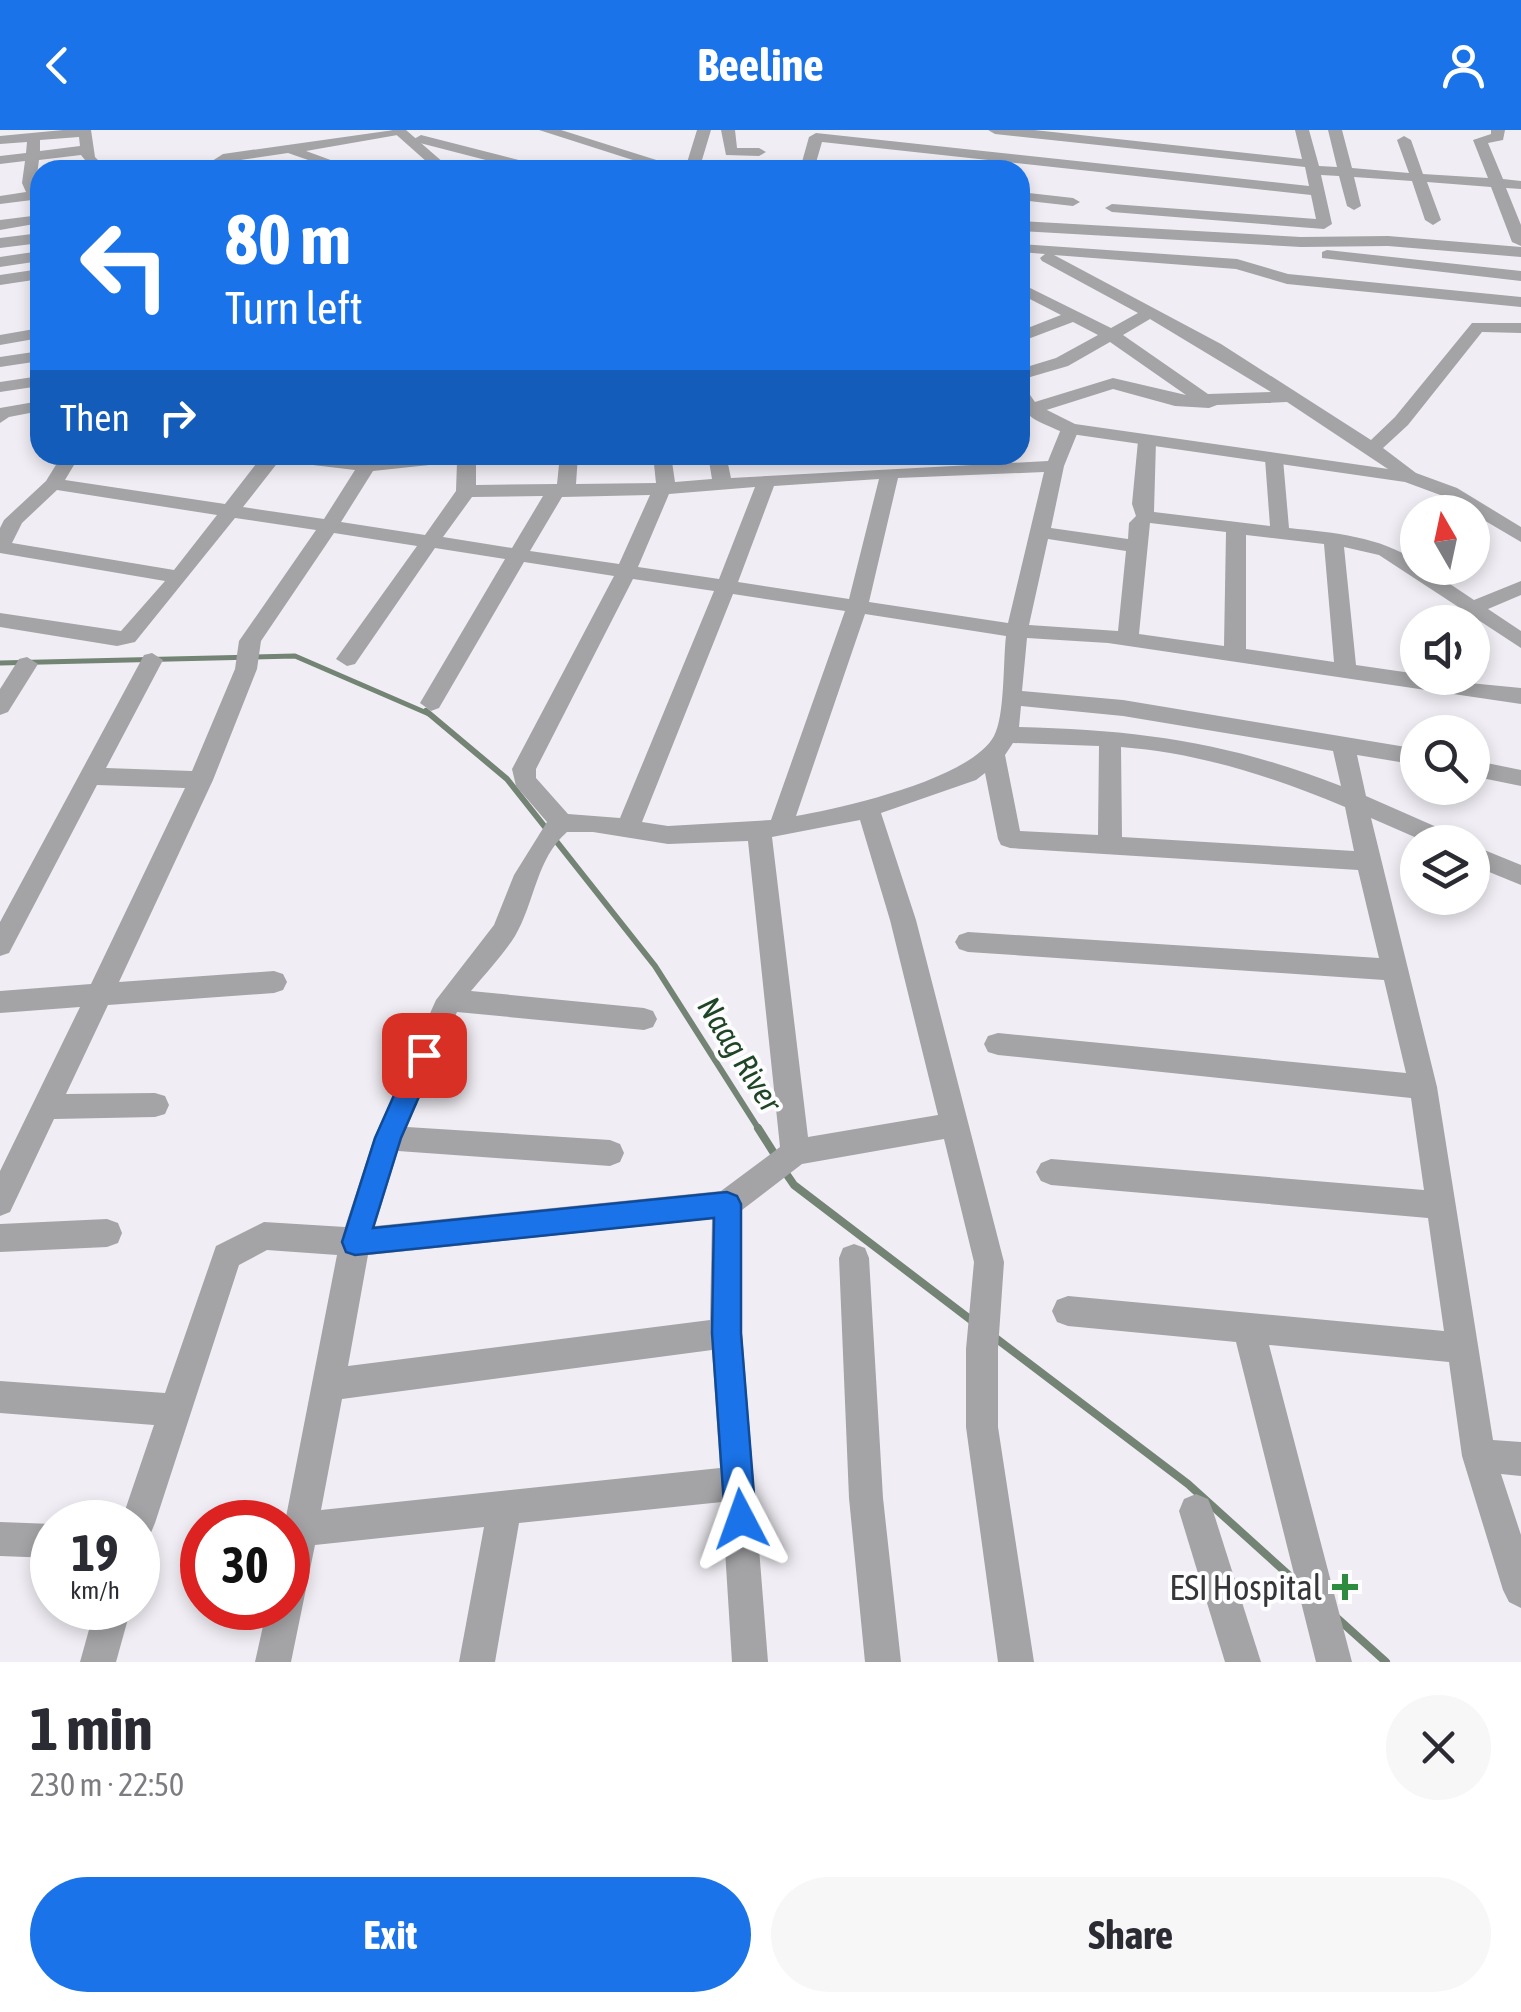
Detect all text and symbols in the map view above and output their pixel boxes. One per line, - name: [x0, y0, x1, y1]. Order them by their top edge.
- icon: back: [30, 38, 85, 93]
- icon: person: [1436, 38, 1491, 93]
- text: Beeline: [697, 39, 824, 91]
- text: 80 m: [225, 199, 351, 279]
- icon: left: [60, 200, 190, 330]
- text: Turn left: [225, 282, 363, 334]
- icon: right: [150, 390, 205, 445]
- text: Then: [60, 396, 130, 439]
- north arrow: [1400, 495, 1490, 585]
- map controls: [1400, 495, 1490, 915]
- button: sound: [1400, 605, 1490, 695]
- button: search: [1400, 715, 1490, 805]
- button: layers: [1400, 825, 1490, 915]
- water label: Naag River: [690, 990, 791, 1120]
- pin: [382, 1013, 467, 1098]
- icon: arrive: [397, 1028, 452, 1083]
- position arrow: [689, 1467, 793, 1571]
- speed limit sign: 30: [180, 1500, 310, 1630]
- text: 19: [71, 1524, 118, 1582]
- place label: ESI Hospital: [1169, 1567, 1322, 1607]
- marker: ESI Hospital: [1332, 1574, 1358, 1600]
- text: km/h: [70, 1576, 120, 1604]
- text: 1 min: [30, 1694, 153, 1763]
- button: close: [1386, 1695, 1491, 1800]
- text: 230 m · 22:50: [30, 1766, 184, 1803]
- button: Exit: [30, 1877, 751, 1992]
- button: Share: [771, 1877, 1491, 1992]

